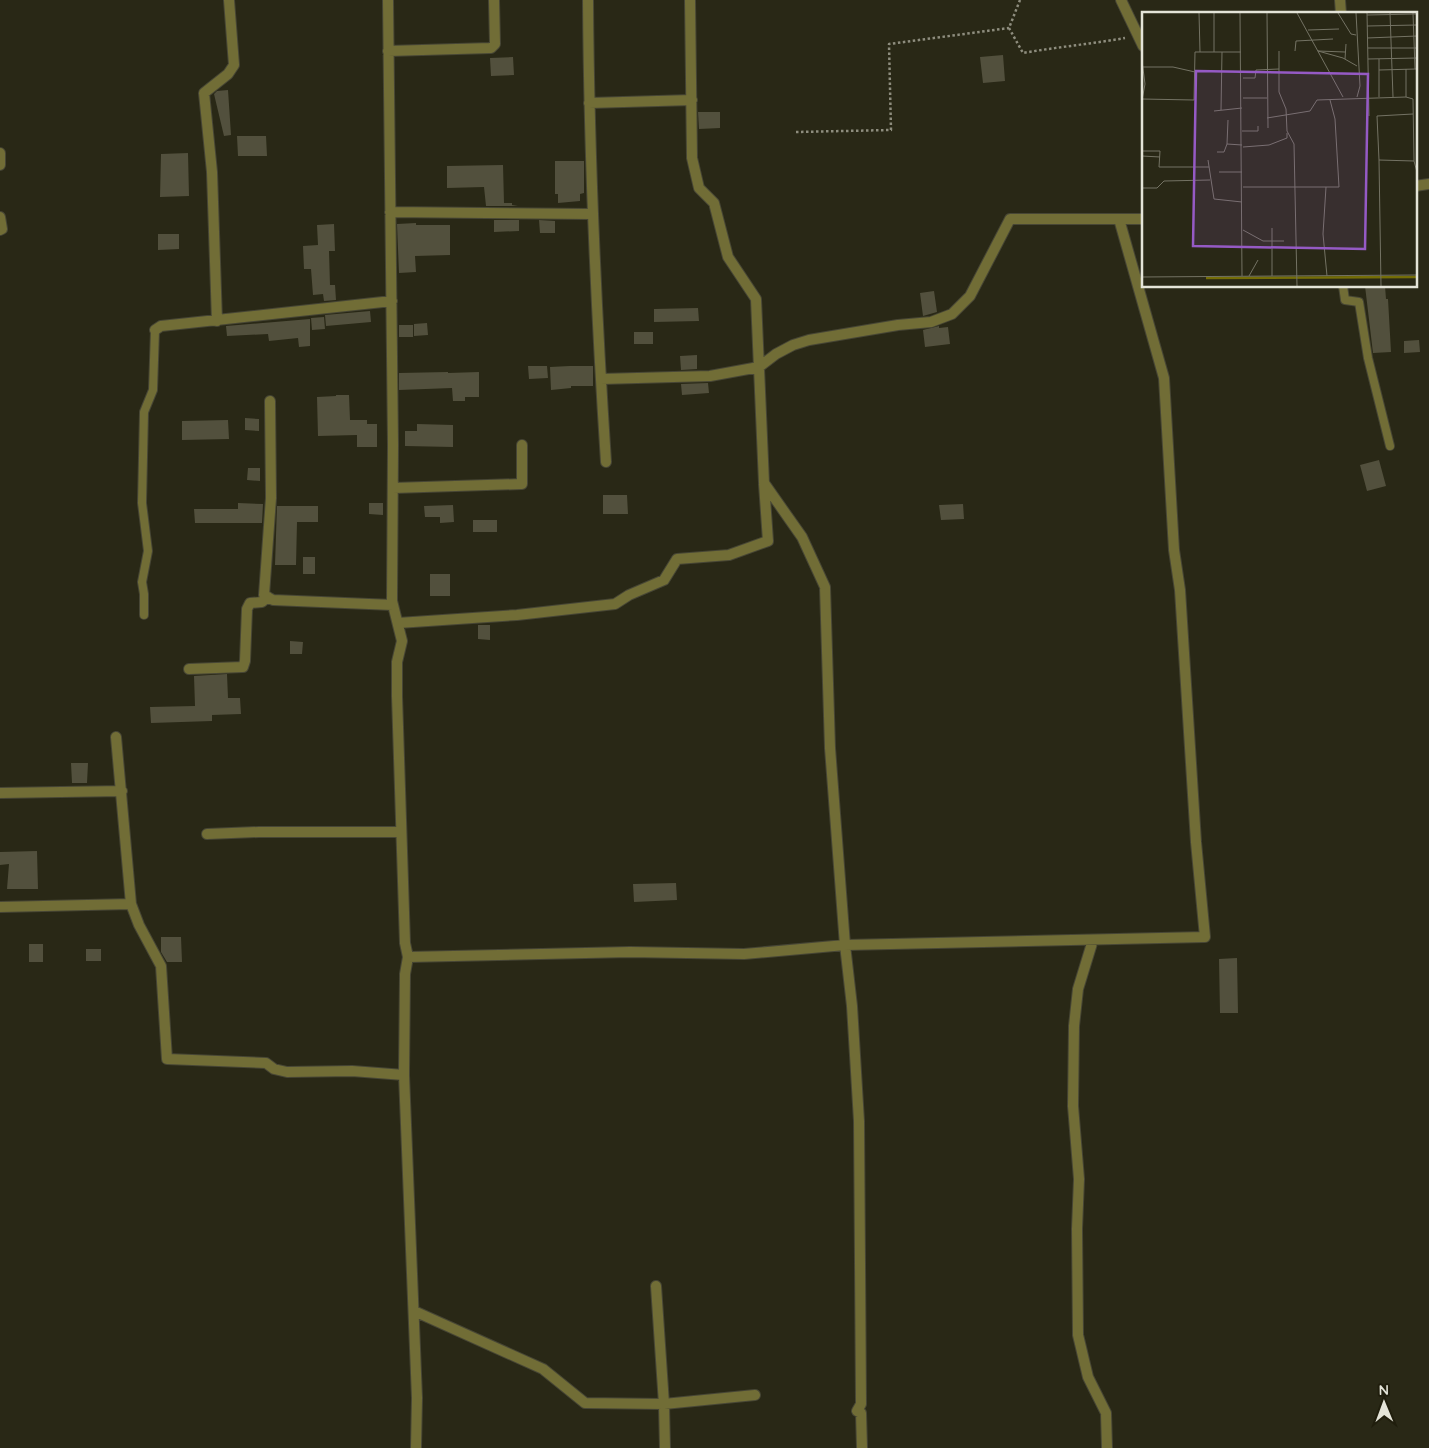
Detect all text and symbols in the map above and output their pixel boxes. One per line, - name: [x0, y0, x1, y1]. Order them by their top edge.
- inset map: [1142, 12, 1416, 288]
- north arrow: [1359, 1378, 1409, 1428]
- text: N: [1378, 1381, 1389, 1399]

